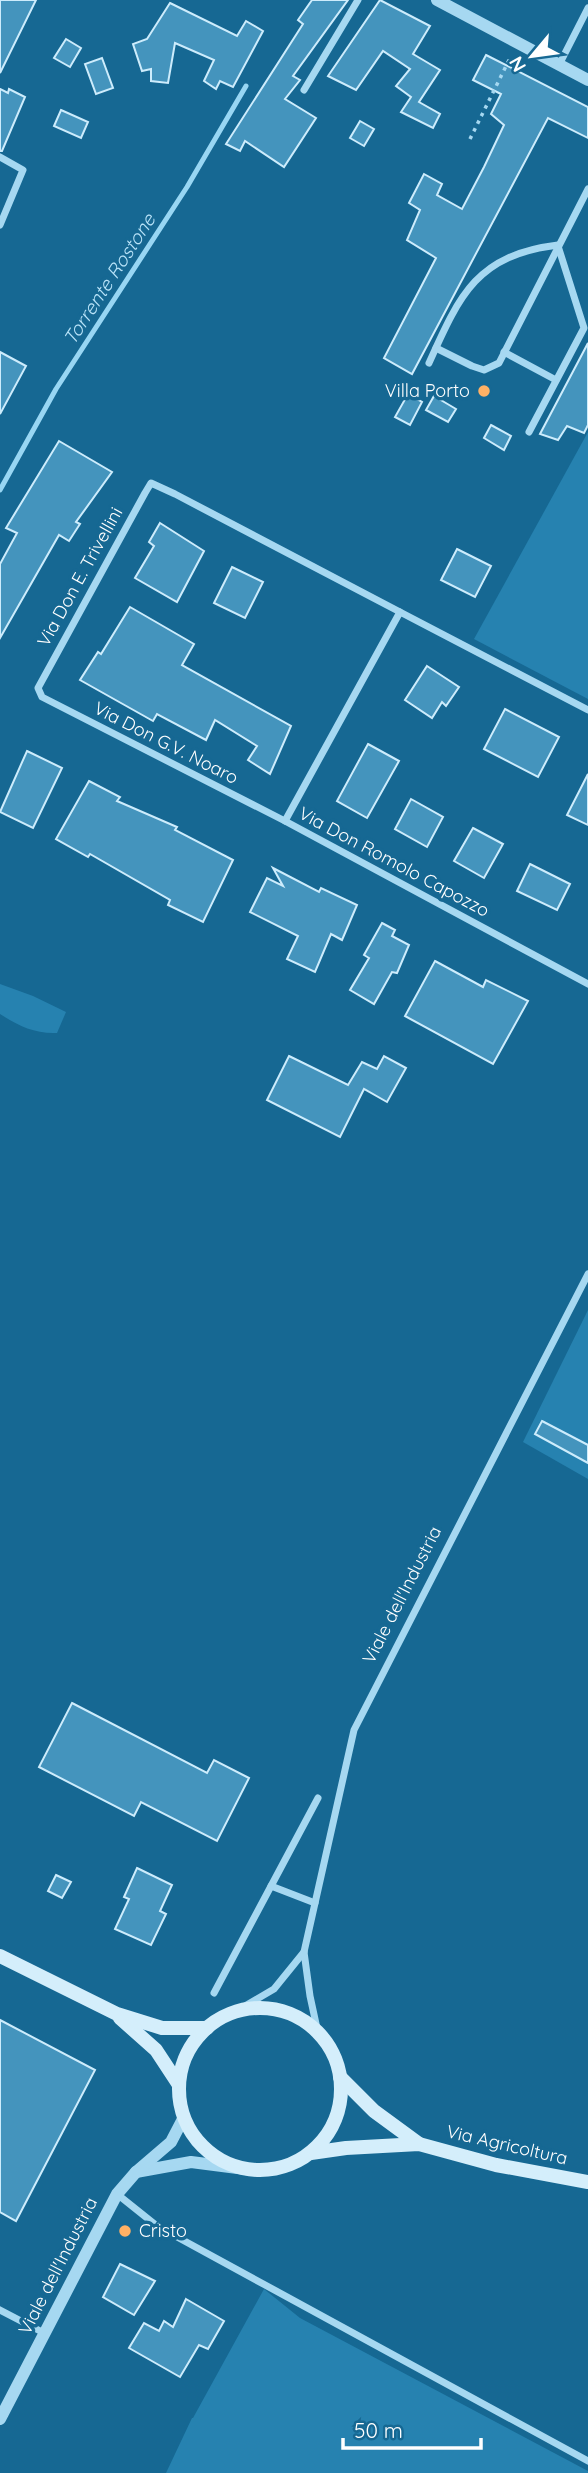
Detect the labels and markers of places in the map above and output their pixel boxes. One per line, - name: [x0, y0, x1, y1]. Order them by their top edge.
- place label: Villa Porto: [385, 379, 470, 402]
- marker: Villa Porto: [476, 383, 492, 399]
- place label: Cristo: [139, 2219, 187, 2242]
- marker: Cristo: [117, 2223, 133, 2239]

